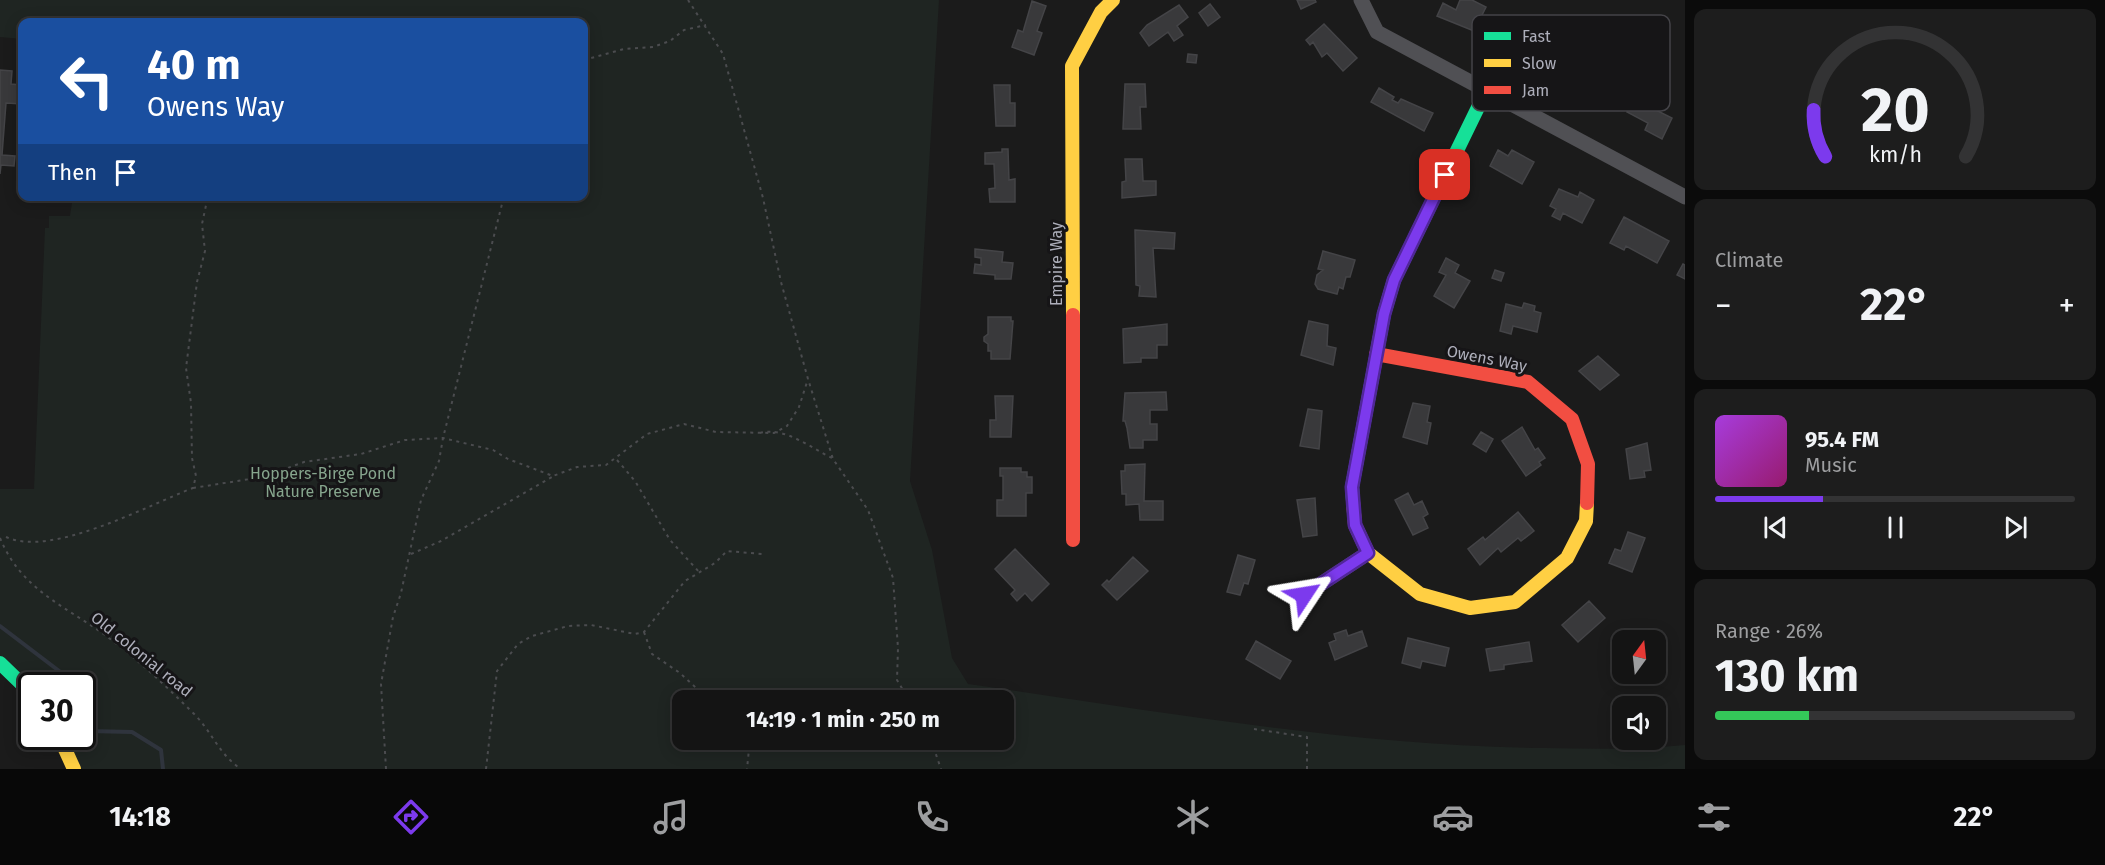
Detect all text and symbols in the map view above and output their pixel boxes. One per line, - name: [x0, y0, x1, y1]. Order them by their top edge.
- legend: [1472, 15, 1670, 111]
- text: Fast: [1522, 27, 1551, 46]
- text: 40 m: [147, 40, 241, 90]
- icon: left: [48, 42, 126, 120]
- text: Slow: [1522, 54, 1557, 73]
- text: 20: [1861, 73, 1929, 148]
- text: Jam: [1522, 81, 1549, 100]
- text: Owens Way: [147, 91, 284, 123]
- text: km/h: [1868, 142, 1922, 168]
- pin: [1419, 149, 1470, 200]
- icon: arrive: [109, 156, 142, 189]
- icon: arrive: [1428, 158, 1461, 191]
- text: Then: [48, 159, 97, 186]
- street label: Empire Way: [1047, 222, 1066, 306]
- text: Climate: [1715, 248, 1783, 272]
- text: 22°: [1860, 278, 1930, 332]
- text: −: [1715, 286, 1732, 326]
- text: +: [2059, 286, 2075, 326]
- street label: Owens Way: [1445, 341, 1529, 376]
- text: 95.4 FM: [1805, 426, 1879, 453]
- text: Music: [1805, 453, 1857, 477]
- park label: Hoppers-Birge Pond Nature Preserve: [250, 464, 396, 501]
- icon: previous: [1759, 511, 1792, 544]
- icon: pause: [1879, 511, 1912, 544]
- icon: next: [1999, 511, 2032, 544]
- position arrow: [1272, 563, 1336, 627]
- street label: Old colonial road: [87, 608, 196, 701]
- text: Range · 26%: [1715, 619, 1823, 643]
- north arrow: [1612, 630, 1666, 684]
- map controls: [1612, 630, 1666, 750]
- text: 130 km: [1715, 649, 1859, 703]
- speed limit sign: 30: [18, 672, 96, 750]
- button: sound: [1612, 696, 1666, 750]
- text: 14:19 · 1 min · 250 m: [746, 706, 940, 733]
- icon: directions: [390, 796, 432, 838]
- icon: music: [650, 796, 692, 838]
- icon: phone: [911, 796, 953, 838]
- icon: climate: [1172, 796, 1214, 838]
- icon: car: [1432, 796, 1474, 838]
- icon: filters: [1693, 796, 1735, 838]
- text: 14:18: [109, 801, 171, 833]
- text: 22°: [1954, 801, 1996, 833]

